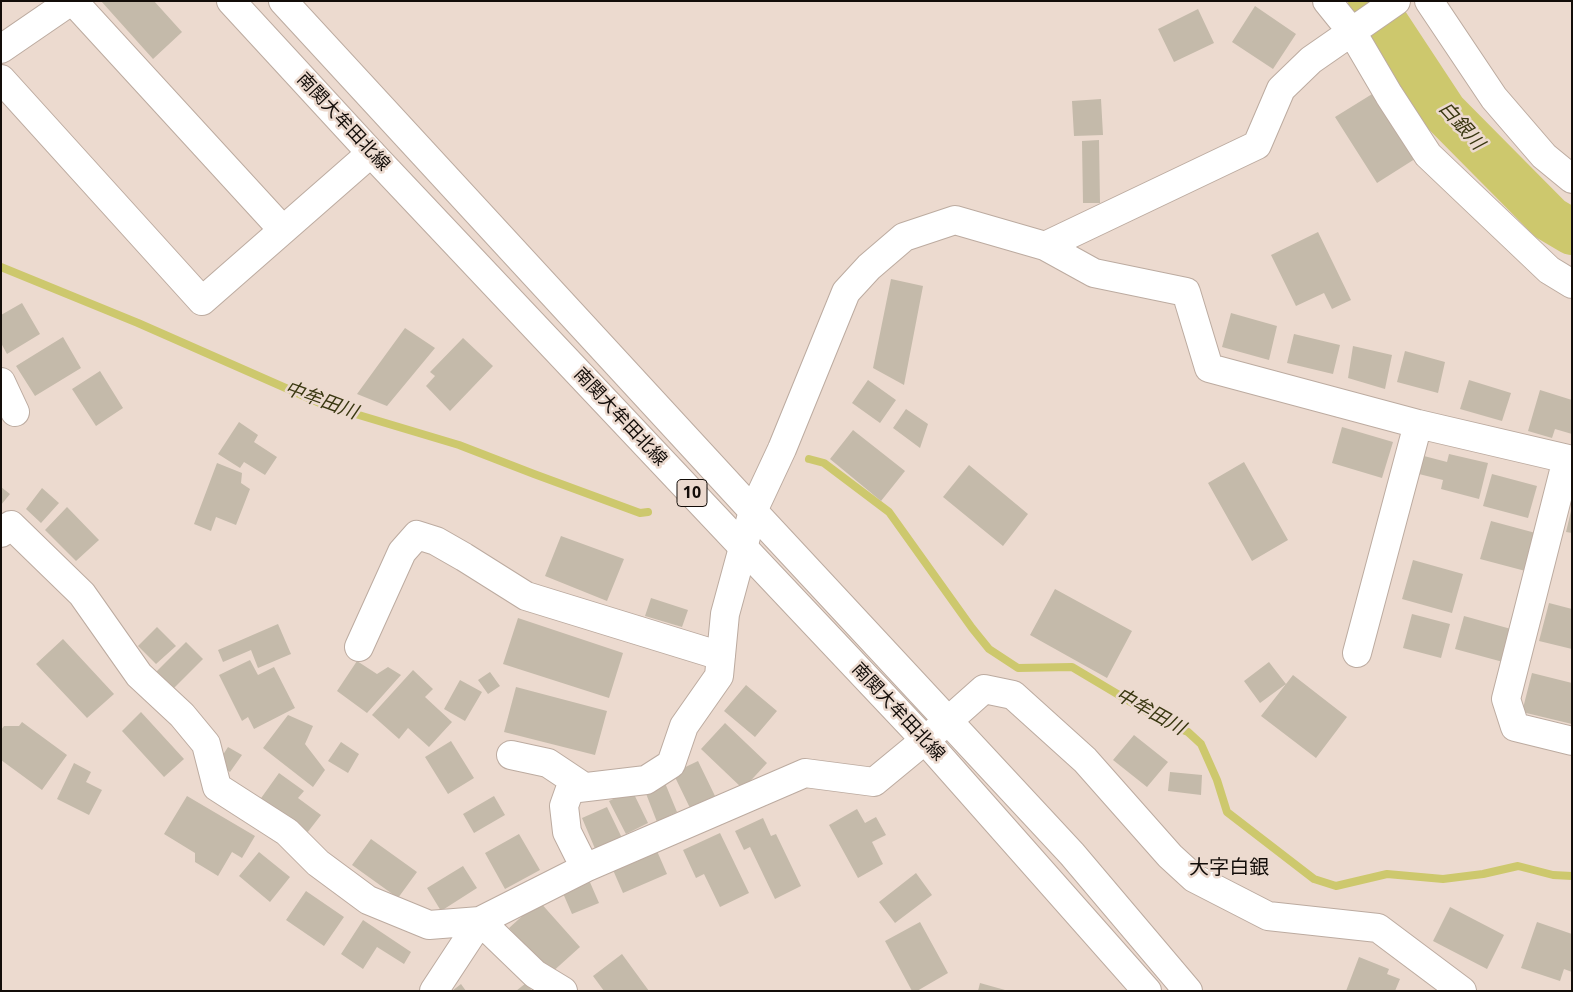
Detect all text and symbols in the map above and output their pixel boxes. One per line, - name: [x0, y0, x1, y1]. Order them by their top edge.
- street label: 南関大牟田北線: [292, 69, 394, 175]
- water label: 白銀川: [1433, 97, 1489, 155]
- street label: 南関大牟田北線: [569, 364, 671, 470]
- water label: 中牟田川: [281, 377, 361, 425]
- road number: 10: [677, 479, 707, 506]
- street label: 南関大牟田北線: [847, 659, 949, 765]
- water label: 中牟田川: [1111, 684, 1189, 740]
- district label: 大字白銀: [1189, 856, 1269, 880]

